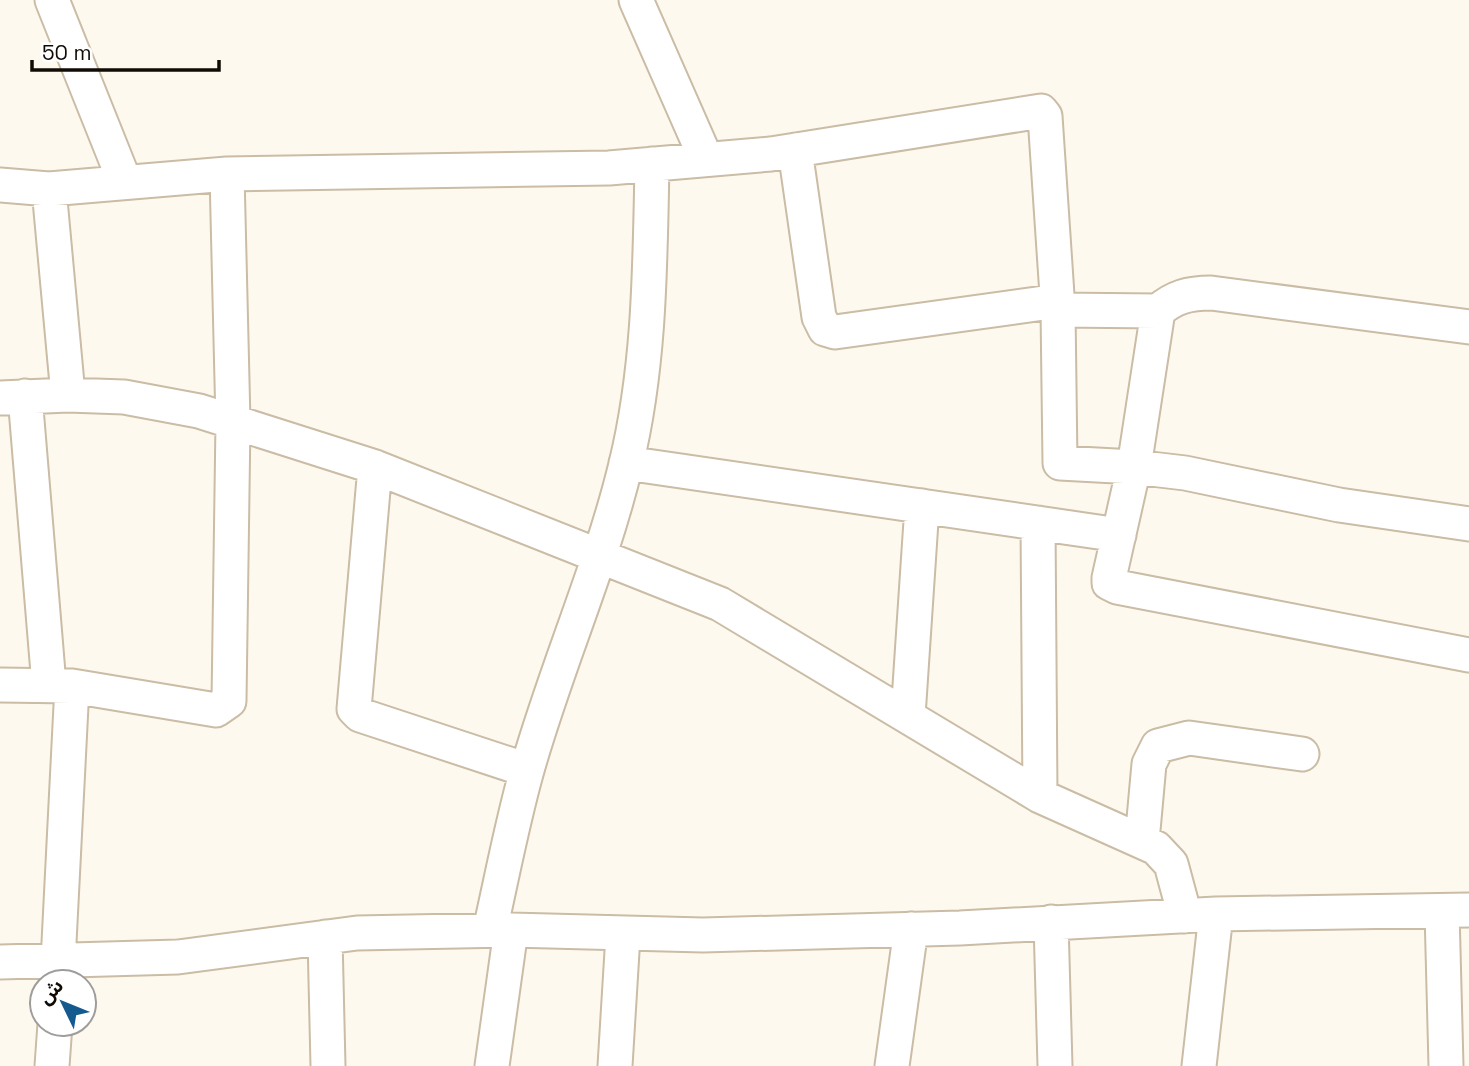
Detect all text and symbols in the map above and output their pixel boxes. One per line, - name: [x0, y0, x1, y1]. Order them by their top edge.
- scale bar: [32, 28, 219, 72]
- text: 50 m: [42, 39, 92, 66]
- north arrow: [28, 968, 98, 1038]
- text: ش: [33, 974, 69, 1010]

